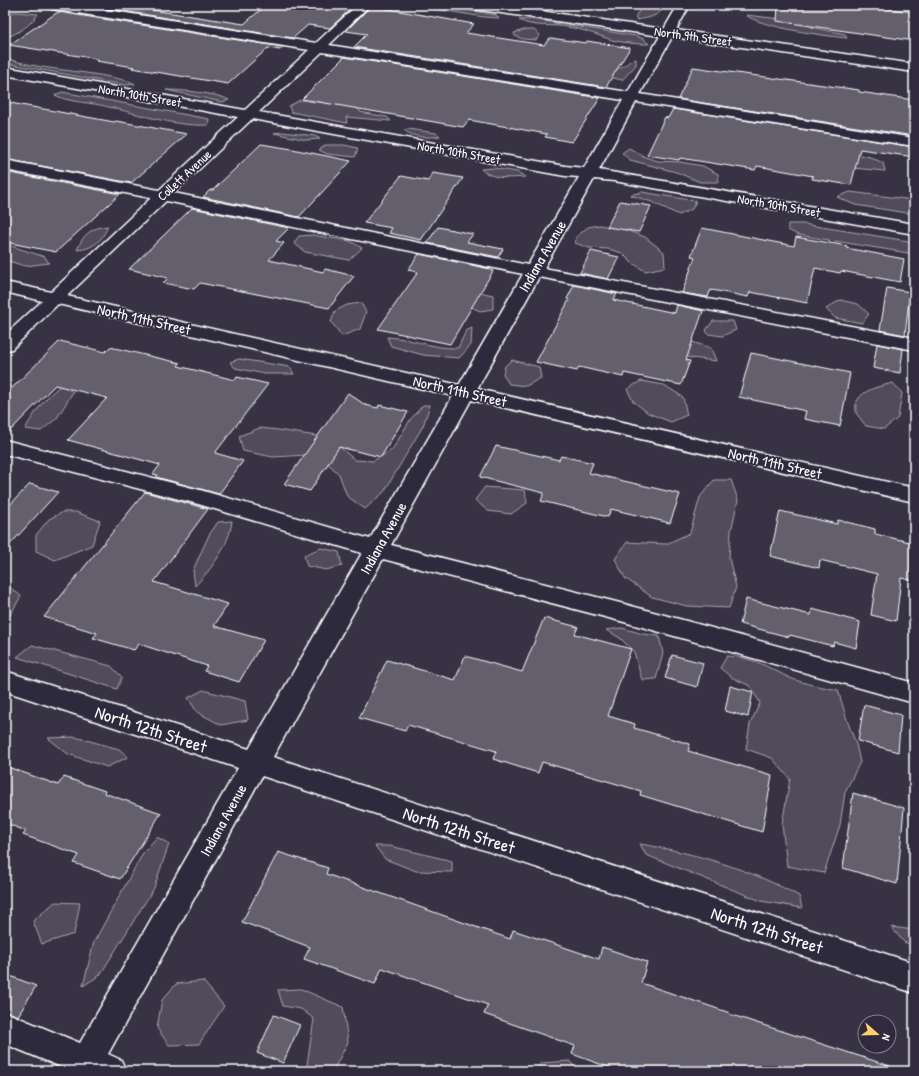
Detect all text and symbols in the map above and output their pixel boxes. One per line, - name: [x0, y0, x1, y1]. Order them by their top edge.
- street label: North 9th Street: [653, 22, 733, 50]
- street label: North 10th Street: [97, 79, 183, 111]
- street label: North 10th Street: [416, 136, 502, 168]
- street label: Collett Avenue: [153, 145, 215, 205]
- street label: North 10th Street: [736, 189, 822, 221]
- street label: Indiana Avenue: [513, 216, 571, 296]
- street label: North 11th Street: [95, 298, 194, 340]
- street label: North 11th Street: [411, 370, 510, 412]
- street label: North 11th Street: [726, 442, 825, 484]
- street label: Indiana Avenue: [355, 498, 411, 578]
- street label: North 12th Street: [92, 699, 211, 759]
- street label: Indiana Avenue: [195, 780, 251, 860]
- street label: North 12th Street: [400, 800, 519, 860]
- street label: North 12th Street: [708, 900, 827, 960]
- north arrow: [857, 1014, 897, 1054]
- text: N: [879, 1032, 894, 1043]

